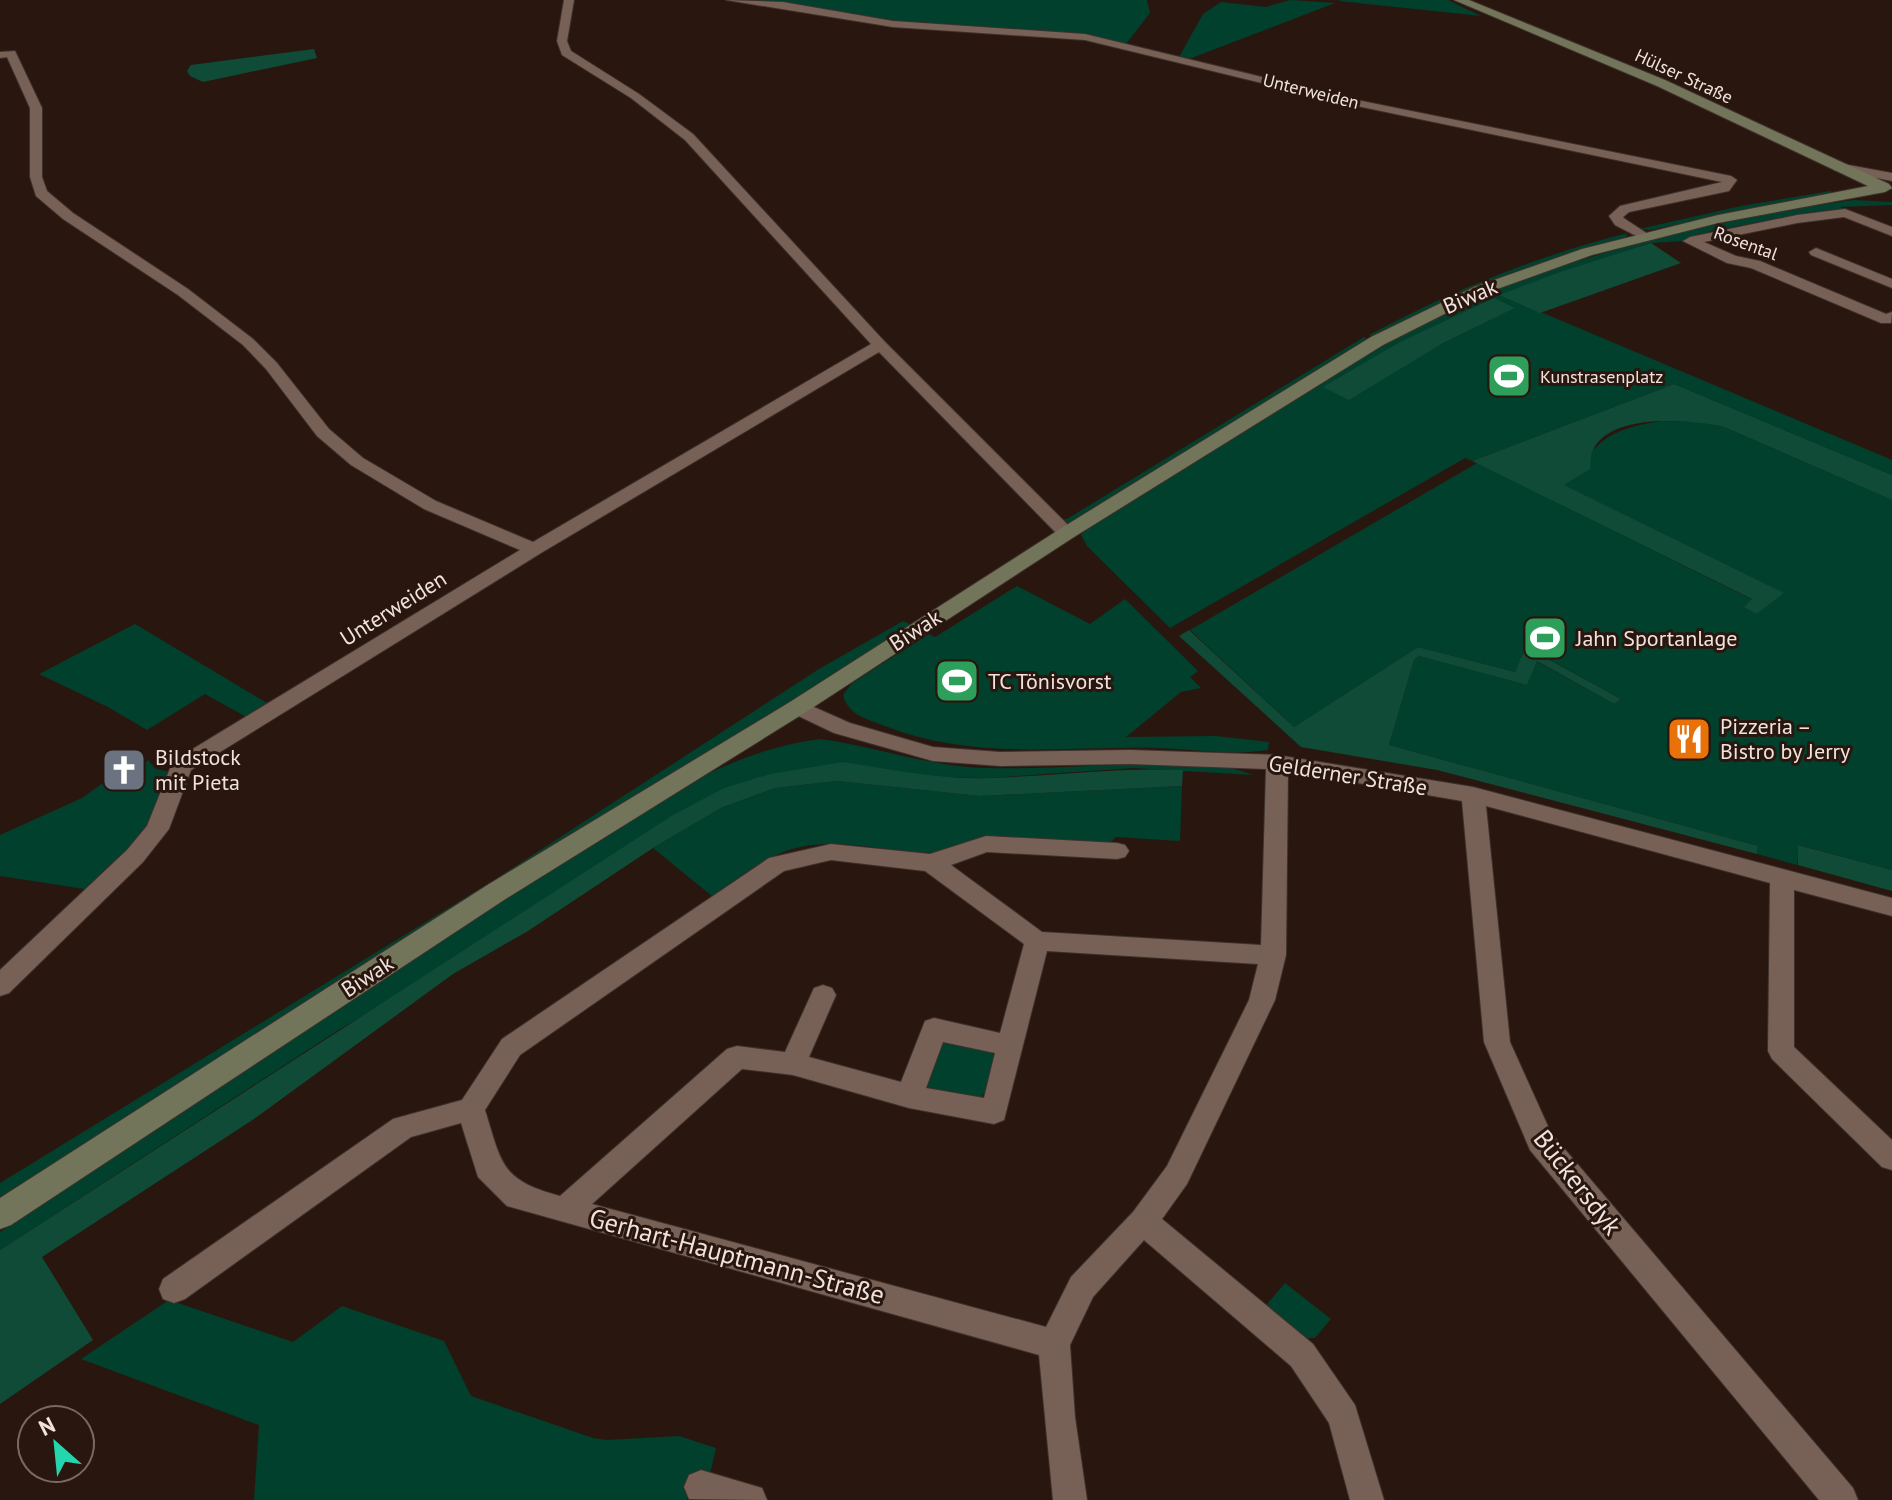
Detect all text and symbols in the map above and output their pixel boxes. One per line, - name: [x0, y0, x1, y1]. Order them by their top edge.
- street label: Hülser Straße: [1631, 43, 1737, 109]
- street label: Unterweiden: [1260, 68, 1362, 114]
- street label: Rosental: [1711, 221, 1782, 265]
- street label: Biwak: [1439, 272, 1502, 320]
- sports icon: Kunstrasenplatz: [1485, 352, 1533, 400]
- place label: Kunstrasenplatz: [1540, 365, 1663, 388]
- street label: Unterweiden: [335, 564, 451, 652]
- street label: Biwak: [884, 603, 947, 657]
- sports icon: Jahn Sportanlage: [1521, 614, 1569, 662]
- place label: Jahn Sportanlage: [1575, 624, 1738, 652]
- sports icon: TC Tönisvorst: [933, 657, 981, 705]
- place label: TC Tönisvorst: [988, 667, 1112, 695]
- place label: Pizzeria – Bistro by Jerry: [1720, 712, 1851, 765]
- restaurant icon: Pizzeria – Bistro by Jerry: [1665, 715, 1713, 763]
- place label: Bildstock mit Pieta: [155, 743, 241, 796]
- church icon: Bildstock mit Pieta: [100, 746, 148, 794]
- street label: Gelderner Straße: [1267, 749, 1429, 801]
- street label: Biwak: [336, 949, 399, 1003]
- street label: Bückersdyk: [1527, 1123, 1630, 1242]
- street label: Gerhart-Hauptmann-Straße: [586, 1201, 888, 1311]
- north arrow: [16, 1404, 96, 1484]
- text: N: [34, 1410, 60, 1442]

